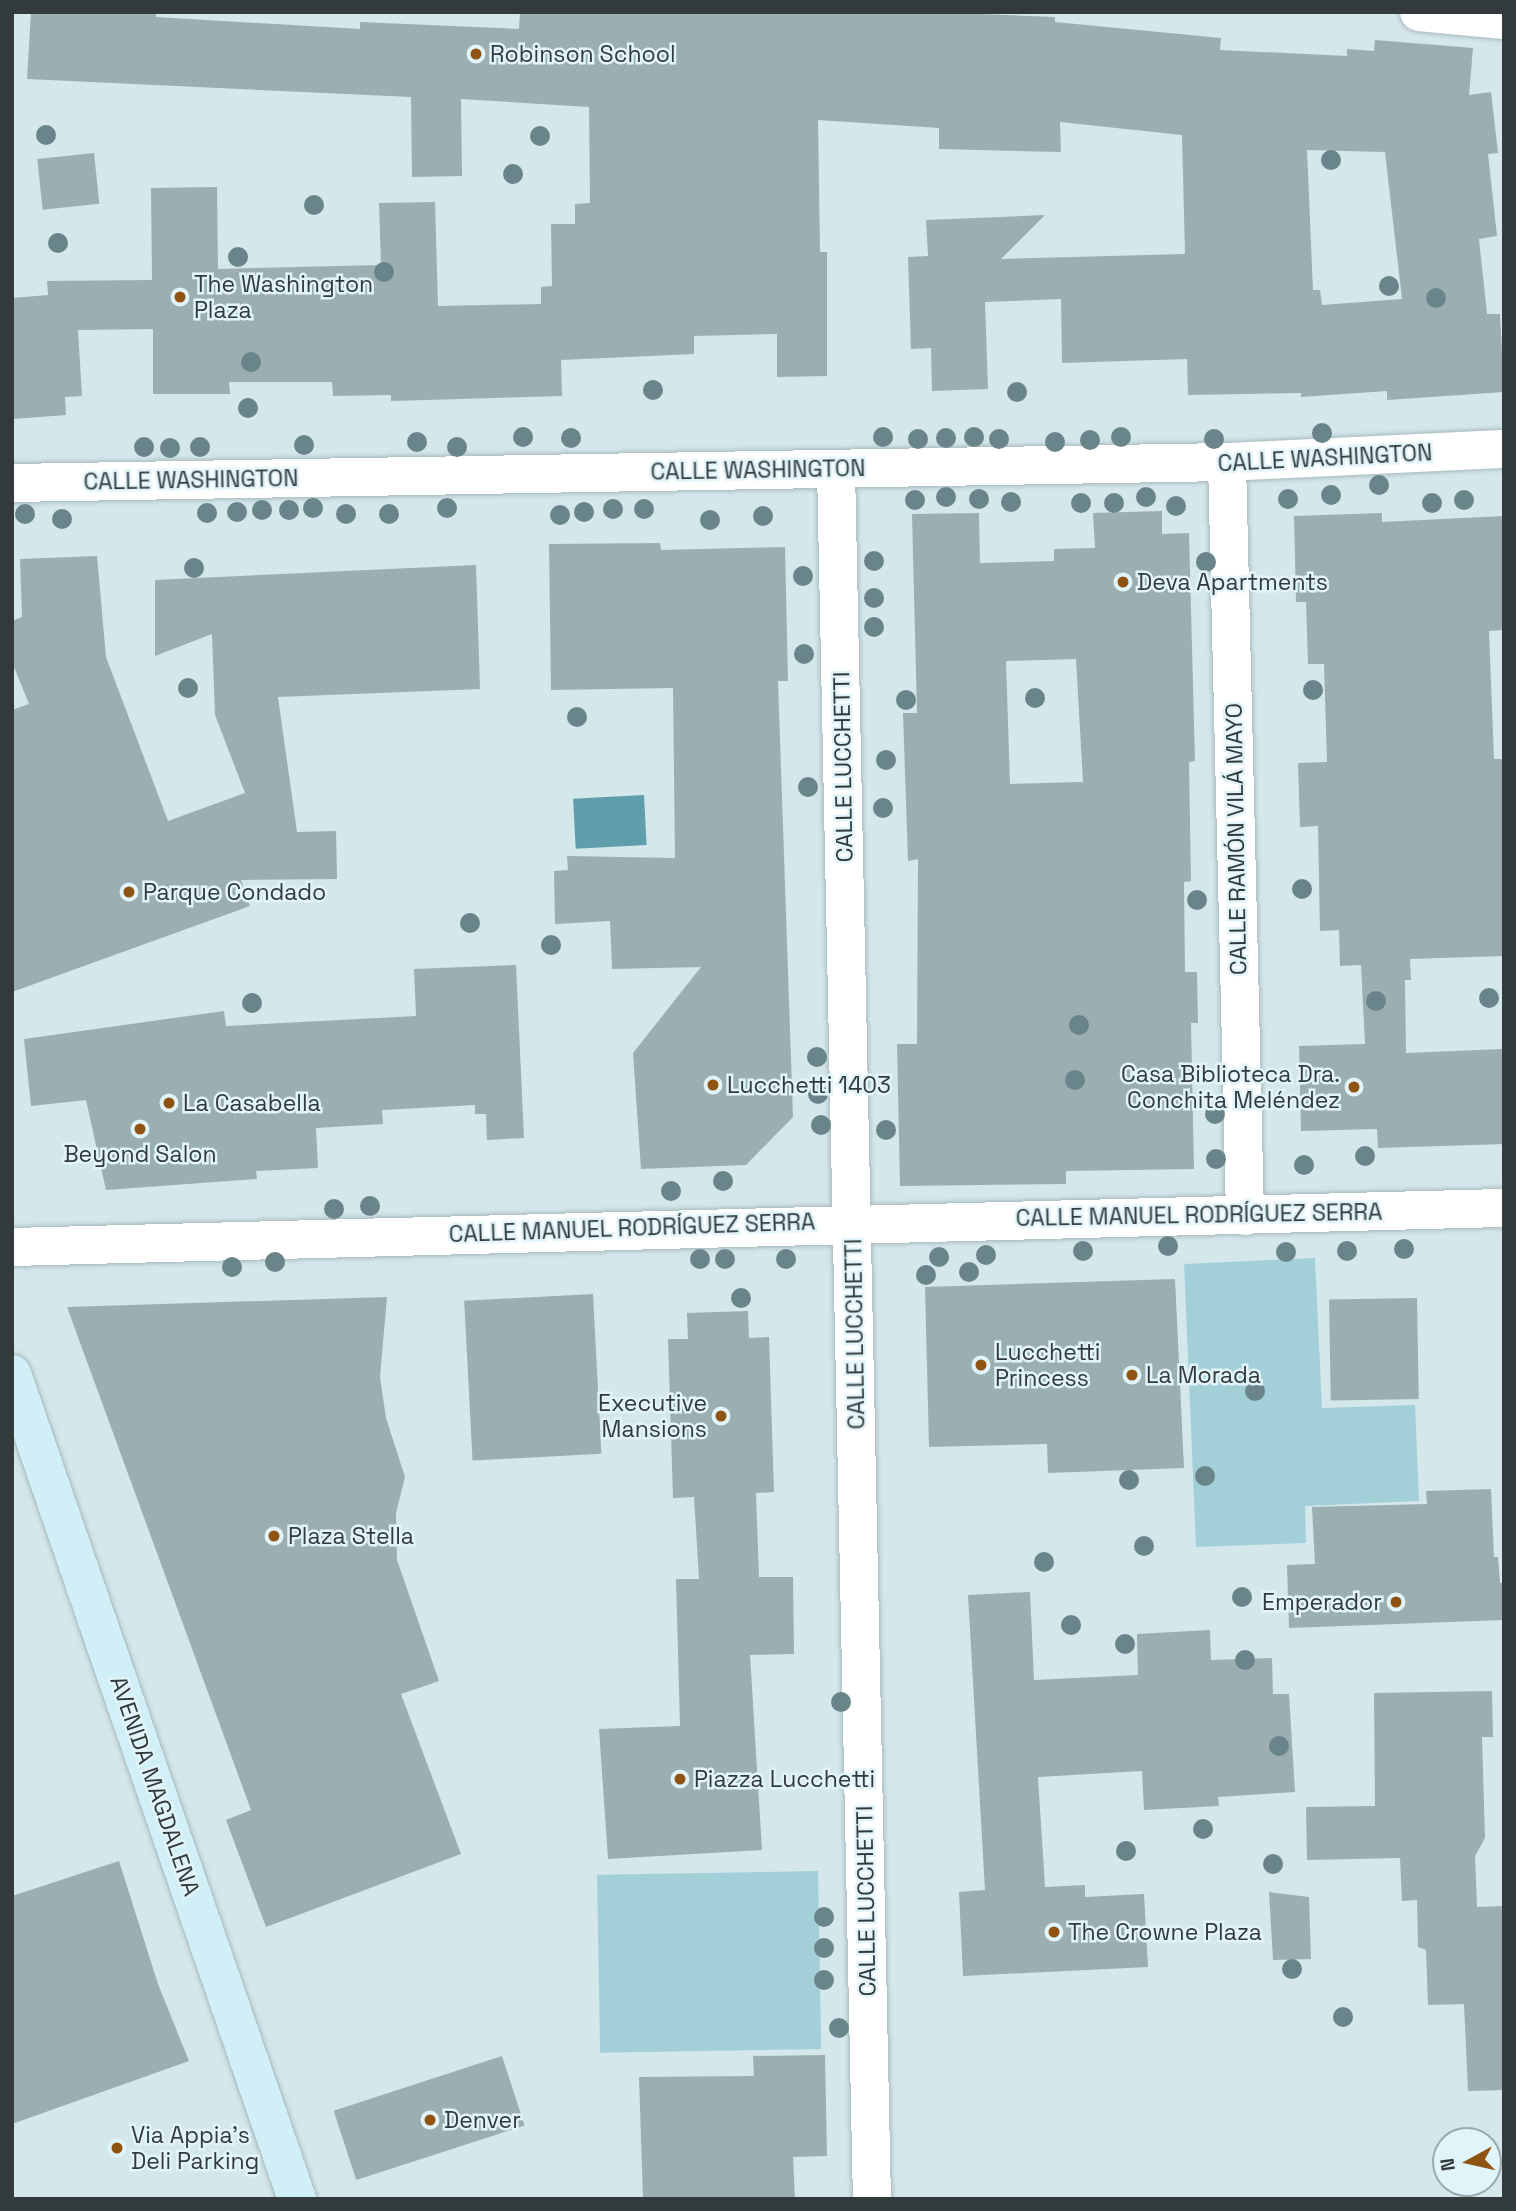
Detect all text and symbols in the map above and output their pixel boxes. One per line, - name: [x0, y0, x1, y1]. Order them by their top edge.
- place label: Robinson School: [490, 40, 676, 68]
- marker: Robinson School: [468, 46, 484, 62]
- place label: The Washington Plaza: [194, 270, 373, 324]
- marker: The Washington Plaza: [172, 289, 188, 305]
- street label: CALLE WASHINGTON: [1217, 439, 1433, 477]
- street label: CALLE WASHINGTON: [650, 454, 866, 486]
- street label: CALLE WASHINGTON: [83, 464, 299, 496]
- place label: Deva Apartments: [1137, 568, 1328, 596]
- marker: Deva Apartments: [1115, 574, 1131, 590]
- street label: CALLE LUCCHETTI: [828, 671, 858, 863]
- street label: CALLE RAMÓN VILÁ MAYO: [1220, 702, 1252, 976]
- place label: Parque Condado: [143, 878, 326, 906]
- marker: Parque Condado: [121, 884, 137, 900]
- place label: Casa Biblioteca Dra. Conchita Meléndez: [1121, 1060, 1340, 1114]
- place label: Lucchetti 1403: [727, 1071, 891, 1099]
- marker: Lucchetti 1403: [705, 1077, 721, 1093]
- marker: Casa Biblioteca Dra. Conchita Meléndez: [1346, 1079, 1362, 1095]
- place label: La Casabella: [183, 1089, 321, 1117]
- marker: La Casabella: [161, 1095, 177, 1111]
- marker: Beyond Salon: [132, 1121, 148, 1137]
- place label: Beyond Salon: [63, 1140, 217, 1168]
- street label: CALLE MANUEL RODRÍGUEZ SERRA: [1015, 1198, 1383, 1232]
- street label: CALLE MANUEL RODRÍGUEZ SERRA: [448, 1208, 816, 1248]
- street label: CALLE LUCCHETTI: [840, 1238, 870, 1430]
- place label: Lucchetti Princess: [995, 1338, 1100, 1392]
- marker: Lucchetti Princess: [973, 1357, 989, 1373]
- place label: La Morada: [1146, 1361, 1261, 1389]
- marker: La Morada: [1124, 1367, 1140, 1383]
- place label: Executive Mansions: [598, 1389, 707, 1443]
- marker: Executive Mansions: [713, 1408, 729, 1424]
- place label: Plaza Stella: [288, 1522, 414, 1550]
- marker: Plaza Stella: [266, 1528, 282, 1544]
- place label: Emperador: [1262, 1588, 1382, 1616]
- marker: Emperador: [1388, 1594, 1404, 1610]
- street label: AVENIDA MAGDALENA: [104, 1672, 206, 1900]
- place label: Piazza Lucchetti: [694, 1765, 875, 1793]
- marker: Piazza Lucchetti: [672, 1771, 688, 1787]
- street label: CALLE LUCCHETTI: [851, 1805, 881, 1997]
- place label: The Crowne Plaza: [1068, 1918, 1262, 1946]
- marker: The Crowne Plaza: [1046, 1924, 1062, 1940]
- place label: Denver: [444, 2106, 521, 2134]
- marker: Denver: [422, 2112, 438, 2128]
- place label: Via Appia's Deli Parking: [131, 2121, 259, 2175]
- north arrow: [1432, 2127, 1502, 2197]
- marker: Via Appia's Deli Parking: [109, 2140, 125, 2156]
- text: N: [1434, 2157, 1461, 2173]

